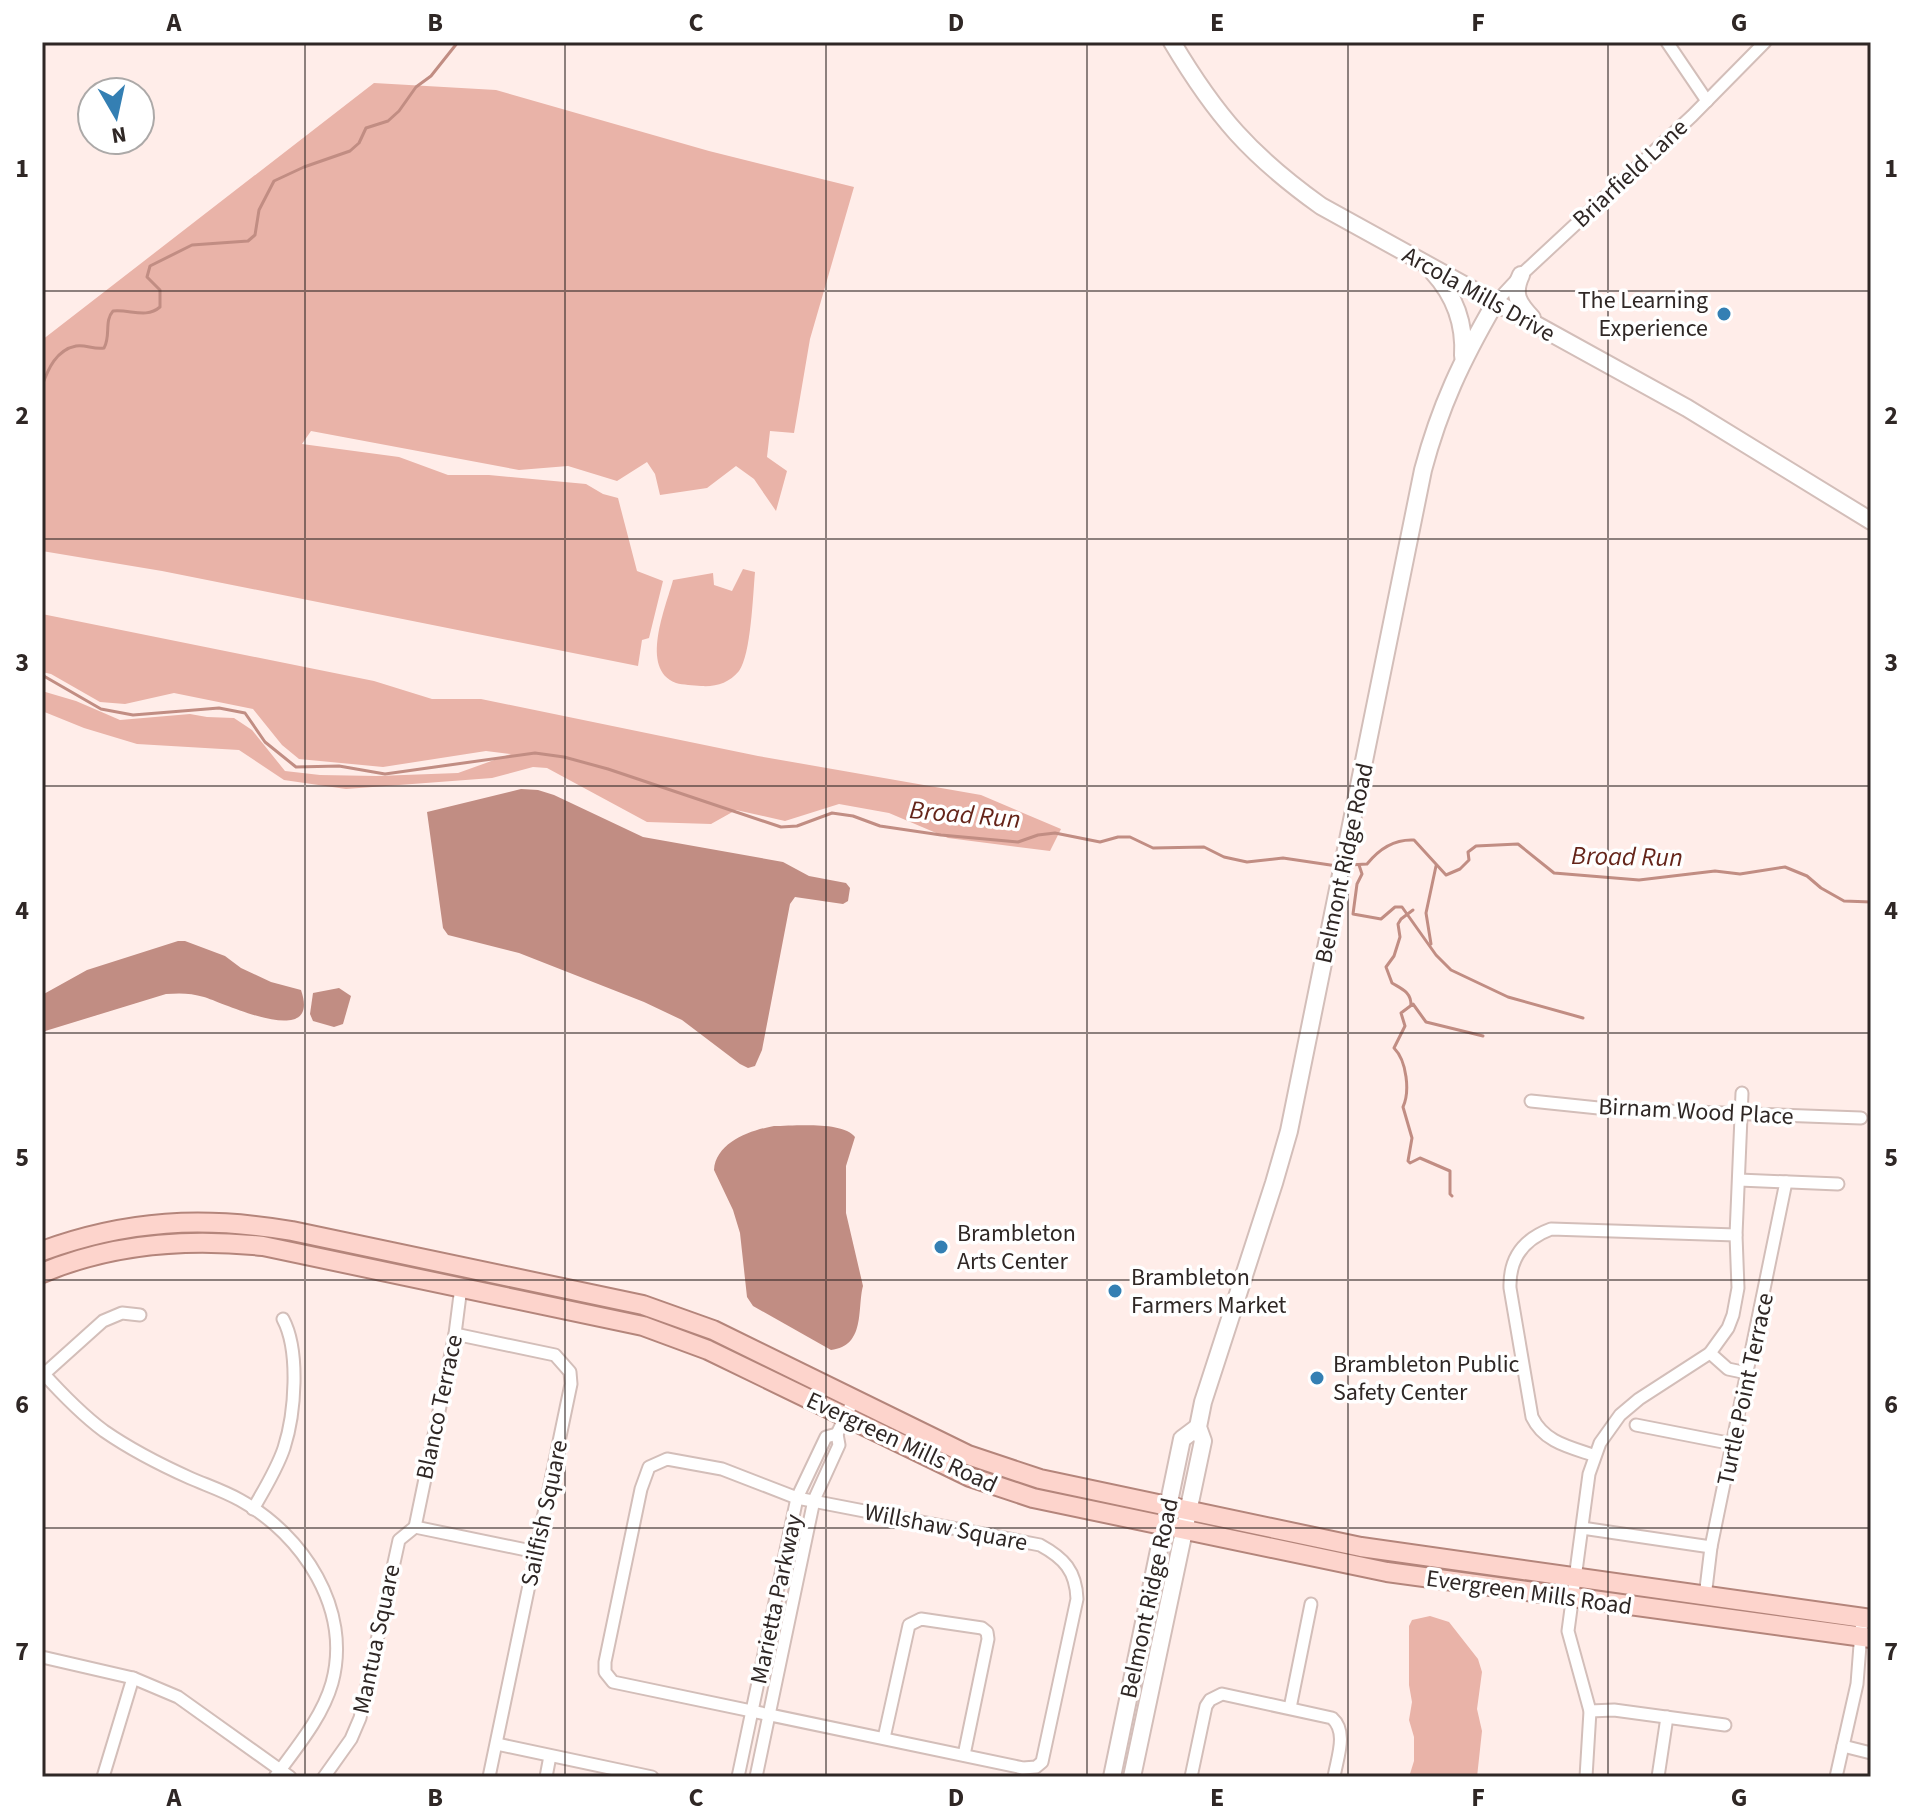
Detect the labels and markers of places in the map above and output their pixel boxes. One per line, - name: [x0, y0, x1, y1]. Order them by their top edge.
- place label: The Learning Experience: [1578, 283, 1708, 346]
- marker: The Learning Experience: [1715, 305, 1733, 323]
- place label: Brambleton Arts Center: [957, 1216, 1076, 1279]
- marker: Brambleton Arts Center: [932, 1238, 950, 1256]
- place label: Brambleton Farmers Market: [1131, 1260, 1286, 1323]
- marker: Brambleton Farmers Market: [1106, 1282, 1124, 1300]
- place label: Brambleton Public Safety Center: [1333, 1347, 1520, 1410]
- marker: Brambleton Public Safety Center: [1308, 1369, 1326, 1387]

